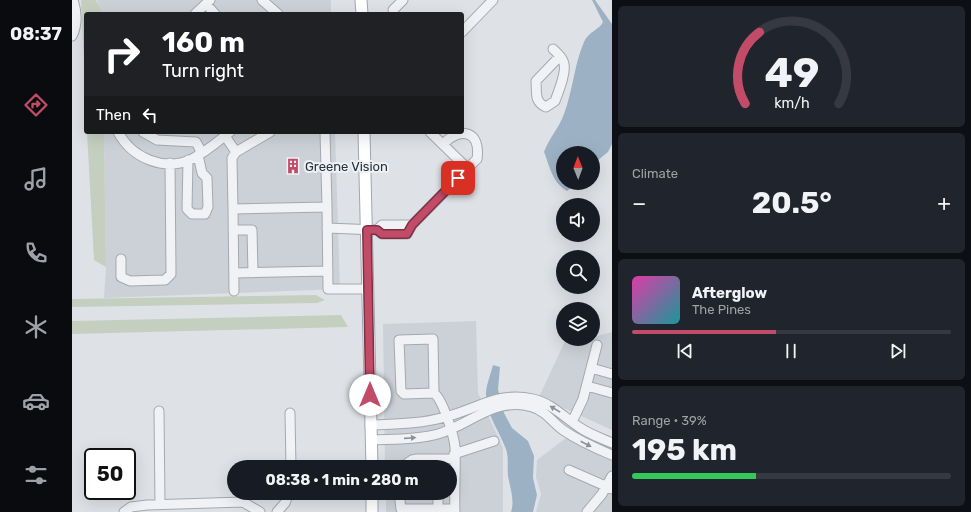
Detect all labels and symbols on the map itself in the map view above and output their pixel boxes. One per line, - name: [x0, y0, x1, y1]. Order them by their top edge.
- north arrow: [556, 146, 600, 190]
- building icon: Greene Vision: [284, 157, 302, 175]
- place label: Greene Vision: [305, 159, 388, 174]
- pin: [441, 161, 475, 195]
- position arrow: [349, 374, 391, 416]
- one-way arrow: [550, 405, 560, 413]
- one-way arrow: [404, 435, 416, 442]
- one-way arrow: [581, 440, 592, 447]
- speed limit sign: 50: [84, 448, 136, 500]

